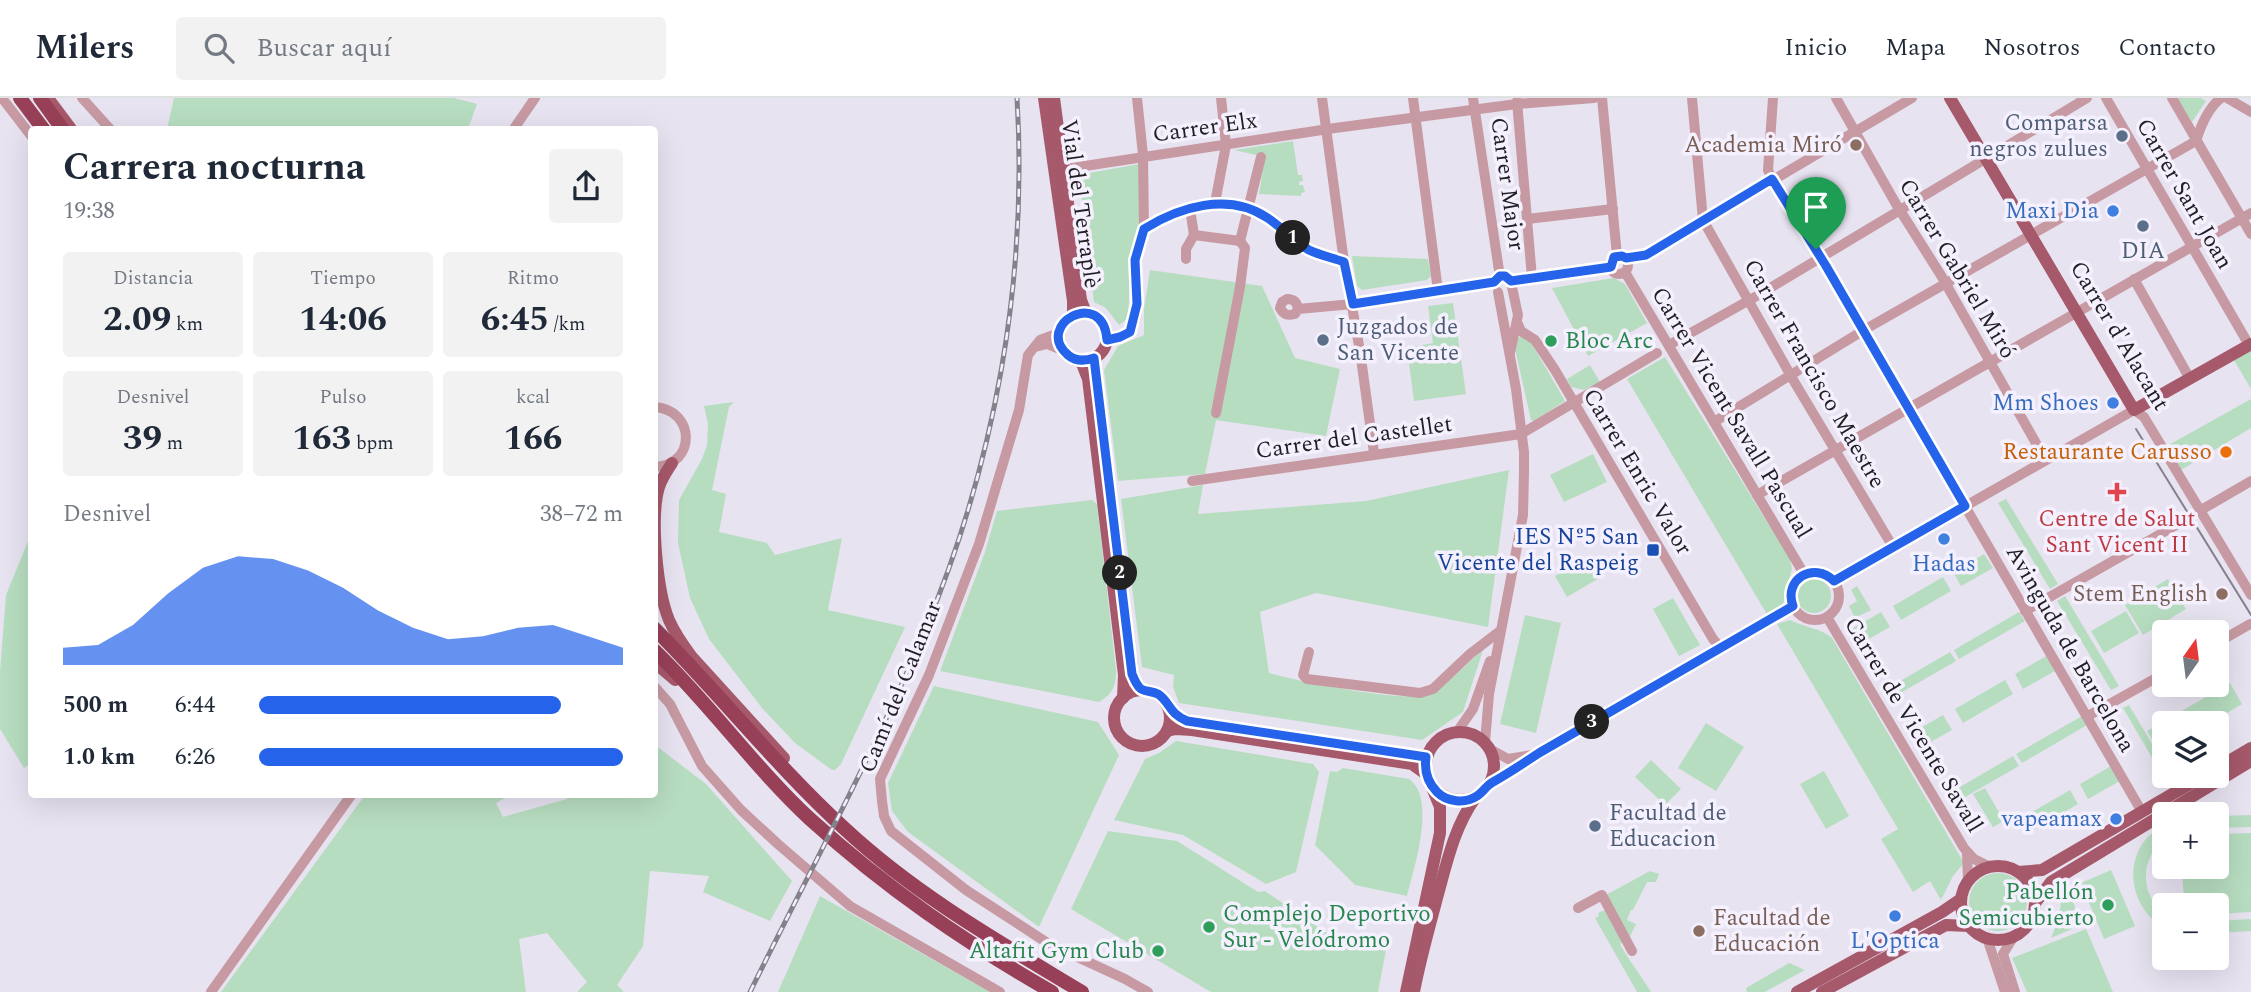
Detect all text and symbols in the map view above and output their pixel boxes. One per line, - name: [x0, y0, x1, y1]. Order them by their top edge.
- search box: [176, 17, 666, 80]
- text: Milers: [35, 23, 134, 73]
- text: Buscar aquí: [256, 28, 391, 68]
- icon: search: [200, 29, 238, 67]
- text: Inicio: [1784, 30, 1847, 66]
- text: Mapa: [1885, 30, 1945, 66]
- text: Nosotros: [1983, 30, 2080, 66]
- text: Contacto: [2118, 30, 2216, 66]
- street label: Carrer Elx: [1150, 103, 1260, 153]
- place label: Comparsa negros zulues: [1969, 106, 2108, 167]
- street label: Carrer Sant Joan: [2127, 112, 2241, 276]
- street label: Carrer Major: [1480, 115, 1534, 253]
- street label: Vial del Terraplè: [1051, 117, 1109, 291]
- place label: Academia Miró: [1684, 128, 1842, 163]
- marker: Comparsa negros zulues: [2114, 128, 2130, 144]
- marker: Academia Miró: [1848, 137, 1864, 153]
- text: Carrera nocturna: [63, 139, 366, 197]
- button: share: [549, 149, 623, 223]
- street label: Carrer Gabriel Miró: [1889, 172, 2025, 366]
- pin: [1786, 177, 1846, 249]
- icon: arrive: [1797, 188, 1835, 226]
- text: 19:38: [63, 194, 115, 229]
- place label: Maxi Dia: [2005, 194, 2099, 229]
- marker: Maxi Dia: [2105, 203, 2121, 219]
- marker: DIA: [2135, 218, 2151, 234]
- pin: 1: [1276, 220, 1310, 256]
- text: 1: [1287, 223, 1298, 252]
- place label: DIA: [2121, 234, 2165, 269]
- street label: Carrer Francisco Maestre: [1734, 253, 1894, 495]
- street label: Carrer d'Alacant: [2060, 254, 2178, 418]
- text: Distancia: [113, 264, 193, 293]
- text: Tiempo: [310, 264, 376, 293]
- text: Ritmo: [507, 264, 559, 293]
- street label: Carrer Vicent Savall Pascual: [1642, 280, 1820, 546]
- text: 2.09: [103, 293, 171, 346]
- text: 14:06: [299, 293, 387, 346]
- text: 6:45: [481, 293, 549, 346]
- text: km: [171, 310, 203, 339]
- text: /km: [549, 310, 585, 339]
- place label: Juzgados de San Vicente: [1337, 310, 1459, 371]
- place label: Bloc Arc: [1565, 324, 1653, 359]
- marker: Juzgados de San Vicente: [1315, 332, 1331, 348]
- marker: Bloc Arc: [1543, 333, 1559, 349]
- street label: Carrer Enric Valor: [1573, 382, 1701, 562]
- text: Desnivel: [117, 383, 189, 412]
- text: Pulso: [320, 383, 366, 412]
- text: kcal: [516, 383, 550, 412]
- place label: Mm Shoes: [1992, 386, 2099, 421]
- marker: Mm Shoes: [2105, 395, 2121, 411]
- street label: Carrer del Castellet: [1253, 407, 1455, 469]
- text: 39: [123, 412, 162, 465]
- text: 163: [292, 412, 351, 465]
- text: 166: [504, 412, 562, 465]
- text: m: [162, 429, 183, 458]
- text: bpm: [351, 429, 394, 458]
- place label: Restaurante Carusso: [2003, 435, 2212, 470]
- marker: Restaurante Carusso: [2218, 444, 2234, 460]
- marker: Centre de Salut Sant Vicent II: [2107, 482, 2127, 502]
- text: Desnivel: [63, 497, 151, 532]
- text: 38–72 m: [540, 497, 623, 532]
- place label: Centre de Salut Sant Vicent II: [2039, 502, 2195, 563]
- place label: IES Nº5 San Vicente del Raspeig: [1437, 520, 1639, 581]
- marker: Hadas: [1936, 531, 1952, 547]
- street label: Avinguda de Barcelona: [1996, 539, 2144, 759]
- marker: IES Nº5 San Vicente del Raspeig: [1645, 542, 1661, 558]
- place label: Hadas: [1912, 547, 1976, 582]
- pin: 2: [1102, 556, 1138, 590]
- text: 2: [1114, 558, 1125, 587]
- place label: Stem English: [2073, 577, 2208, 612]
- marker: Stem English: [2214, 586, 2230, 602]
- street label: Camí del Calamar: [851, 596, 951, 778]
- street label: Carrer de Vicente Savall: [1835, 610, 1991, 840]
- north arrow: [2152, 620, 2230, 696]
- map controls: [2152, 620, 2229, 970]
- text: 500 m: [63, 688, 128, 723]
- text: 6:44: [175, 688, 215, 723]
- pin: 3: [1574, 704, 1610, 740]
- text: 3: [1586, 707, 1597, 736]
- button: layers: [2152, 711, 2229, 788]
- text: 1.0 km: [63, 740, 135, 775]
- text: 6:26: [175, 740, 215, 775]
- place label: Facultad de Educacion: [1609, 796, 1727, 857]
- place label: vapeamax: [2001, 802, 2102, 837]
- button: +: [2152, 802, 2229, 879]
- marker: vapeamax: [2108, 811, 2124, 827]
- marker: Facultad de Educacion: [1587, 818, 1603, 834]
- place label: Pabellón Semicubierto: [1959, 875, 2094, 936]
- button: −: [2152, 893, 2229, 970]
- place label: Complejo Deportivo Sur - Velódromo: [1223, 897, 1431, 958]
- marker: Pabellón Semicubierto: [2100, 897, 2116, 913]
- place label: Facultad de Educación: [1713, 901, 1831, 962]
- marker: L'Optica: [1887, 908, 1903, 924]
- marker: Complejo Deportivo Sur - Velódromo: [1201, 919, 1217, 935]
- marker: Facultad de Educación: [1691, 923, 1707, 939]
- place label: L'Optica: [1850, 924, 1940, 959]
- place label: Altafit Gym Club: [969, 934, 1144, 969]
- marker: Altafit Gym Club: [1150, 943, 1166, 959]

